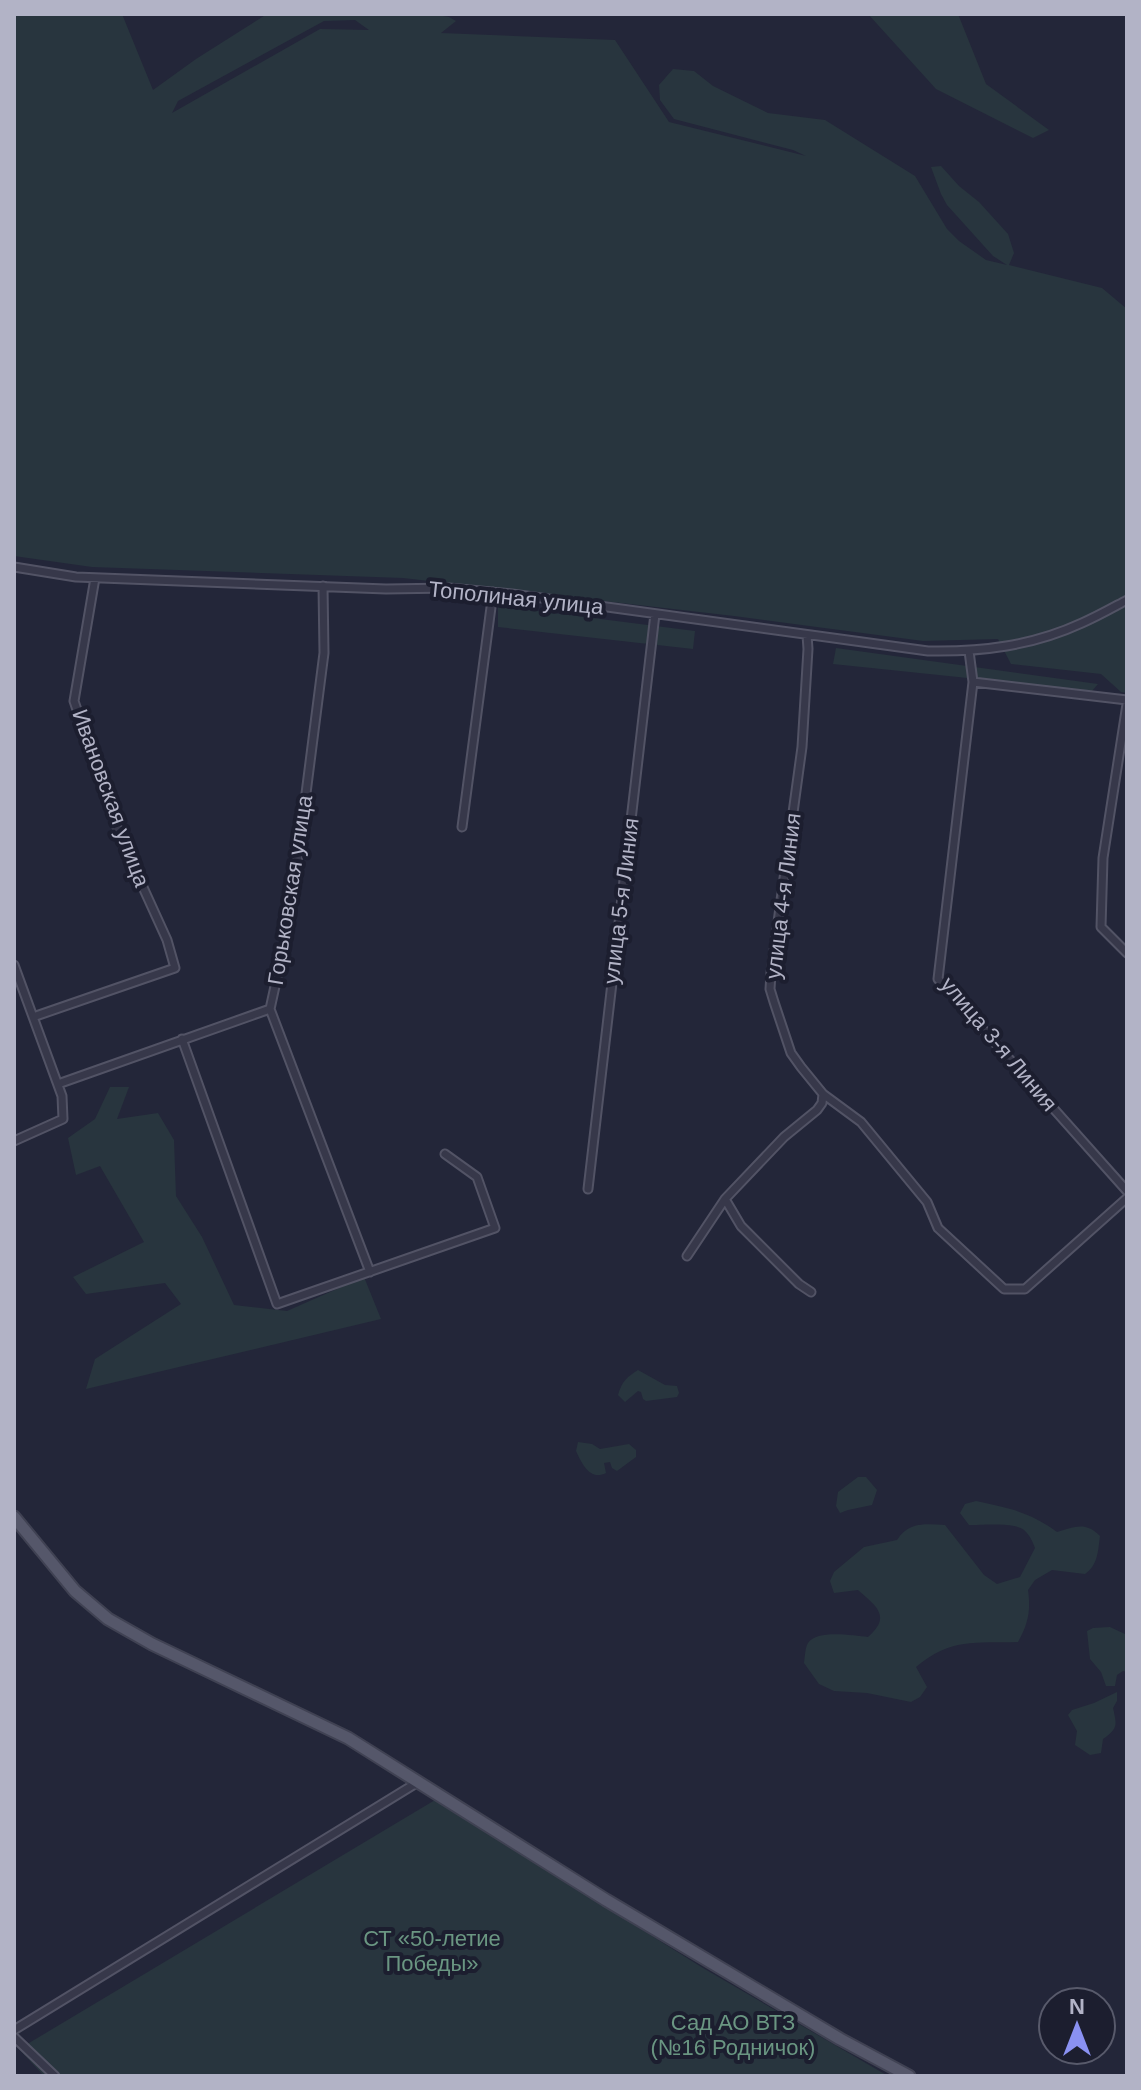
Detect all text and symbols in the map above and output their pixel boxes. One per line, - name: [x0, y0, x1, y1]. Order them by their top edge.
- street label: Тополиная улица: [427, 576, 605, 620]
- street label: Ивановская улица: [67, 706, 155, 891]
- street label: Горьковская улица: [263, 793, 317, 987]
- street label: улица 4-я Линия: [760, 811, 806, 981]
- street label: улица 5-я Линия: [598, 816, 644, 986]
- street label: улица 3-я Линия: [936, 972, 1062, 1116]
- park label: СТ «50-летие Победы»: [363, 1926, 501, 1976]
- north arrow: [1037, 1986, 1117, 2066]
- text: N: [1069, 1994, 1085, 2019]
- park label: Сад АО ВТЗ (№16 Родничок): [651, 2010, 815, 2060]

